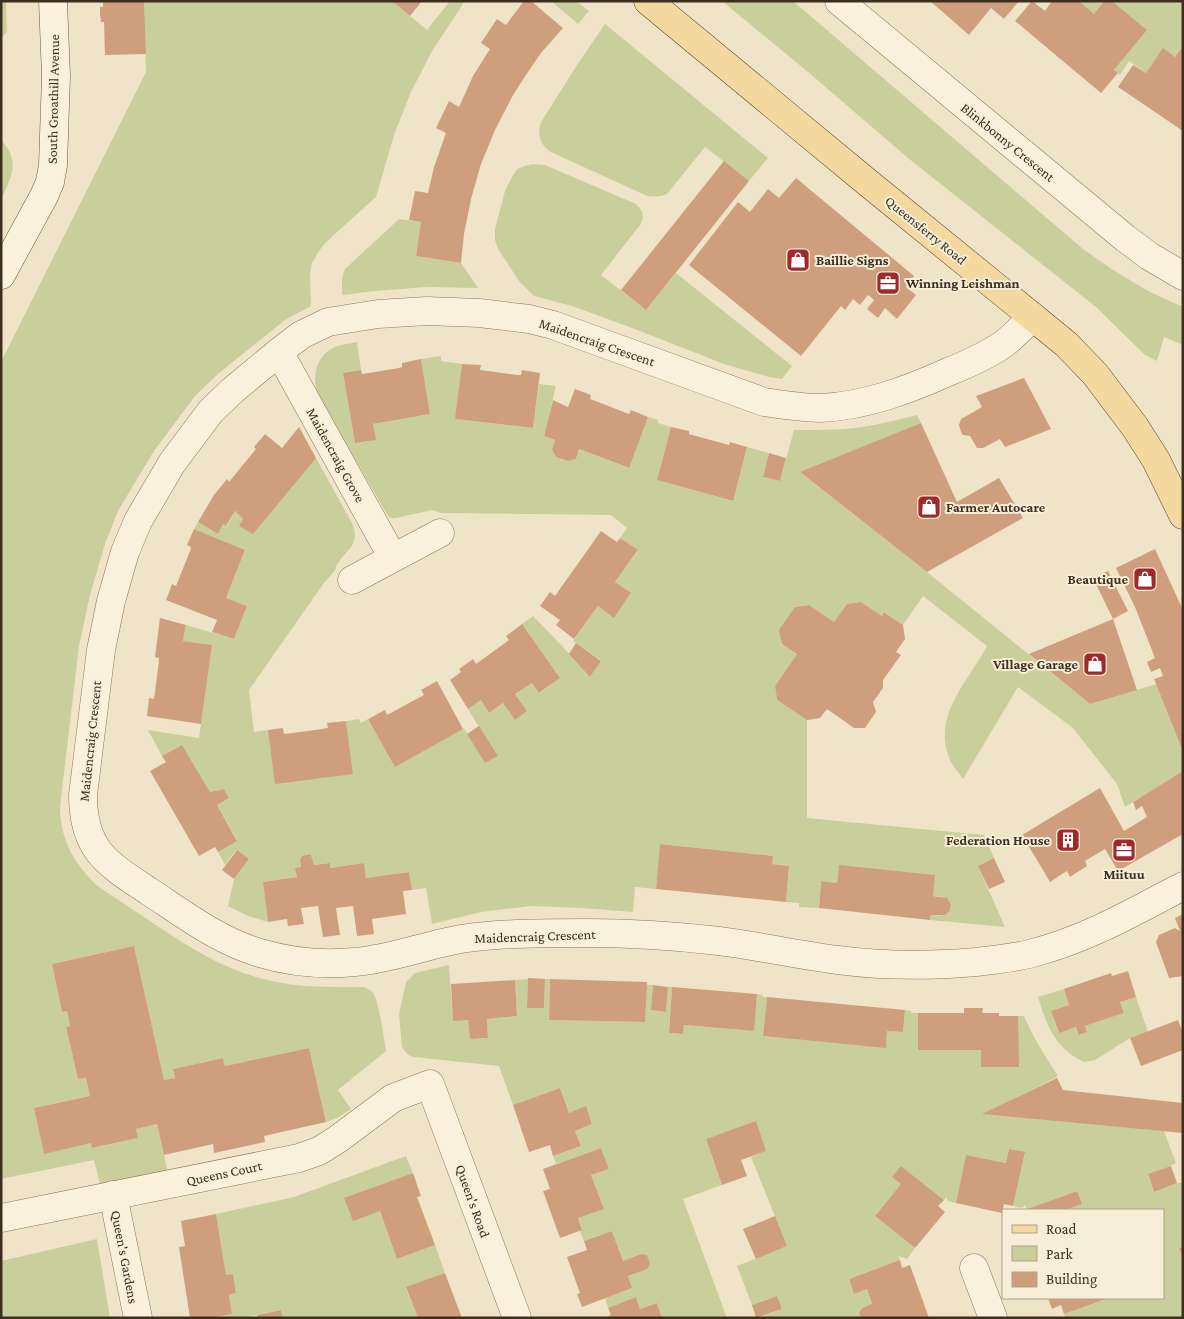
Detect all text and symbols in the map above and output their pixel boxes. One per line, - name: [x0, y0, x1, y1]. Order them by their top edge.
- street label: South Groathill Avenue: [44, 34, 62, 164]
- street label: Blinkbonny Crescent: [958, 99, 1058, 185]
- street label: Queensferry Road: [882, 192, 970, 268]
- shop icon: Baillie Signs: [785, 247, 811, 273]
- place label: Baillie Signs: [816, 252, 889, 268]
- office icon: Winning Leishman: [875, 270, 901, 296]
- place label: Winning Leishman: [905, 275, 1020, 291]
- street label: Maidencraig Crescent: [537, 315, 657, 369]
- street label: Maidencraig Grove: [303, 405, 369, 505]
- shop icon: Farmer Autocare: [916, 494, 942, 520]
- place label: Farmer Autocare: [946, 499, 1046, 515]
- shop icon: Beautique: [1132, 566, 1158, 592]
- place label: Beautique: [1067, 571, 1128, 587]
- shop icon: Village Garage: [1082, 651, 1108, 677]
- place label: Village Garage: [992, 656, 1078, 672]
- street label: Maidencraig Crescent: [76, 679, 104, 802]
- building icon: Federation House: [1055, 827, 1081, 853]
- place label: Federation House: [946, 832, 1050, 848]
- office icon: Miituu: [1111, 837, 1137, 863]
- place label: Miituu: [1103, 866, 1145, 882]
- street label: Maidencraig Crescent: [474, 926, 596, 946]
- street label: Queens Court: [185, 1157, 264, 1189]
- street label: Queen's Road: [452, 1162, 494, 1240]
- street label: Queen's Gardens: [108, 1209, 142, 1305]
- legend: [1002, 1209, 1164, 1299]
- text: Road: [1046, 1221, 1077, 1237]
- text: Park: [1046, 1246, 1073, 1262]
- text: Building: [1046, 1271, 1097, 1288]

